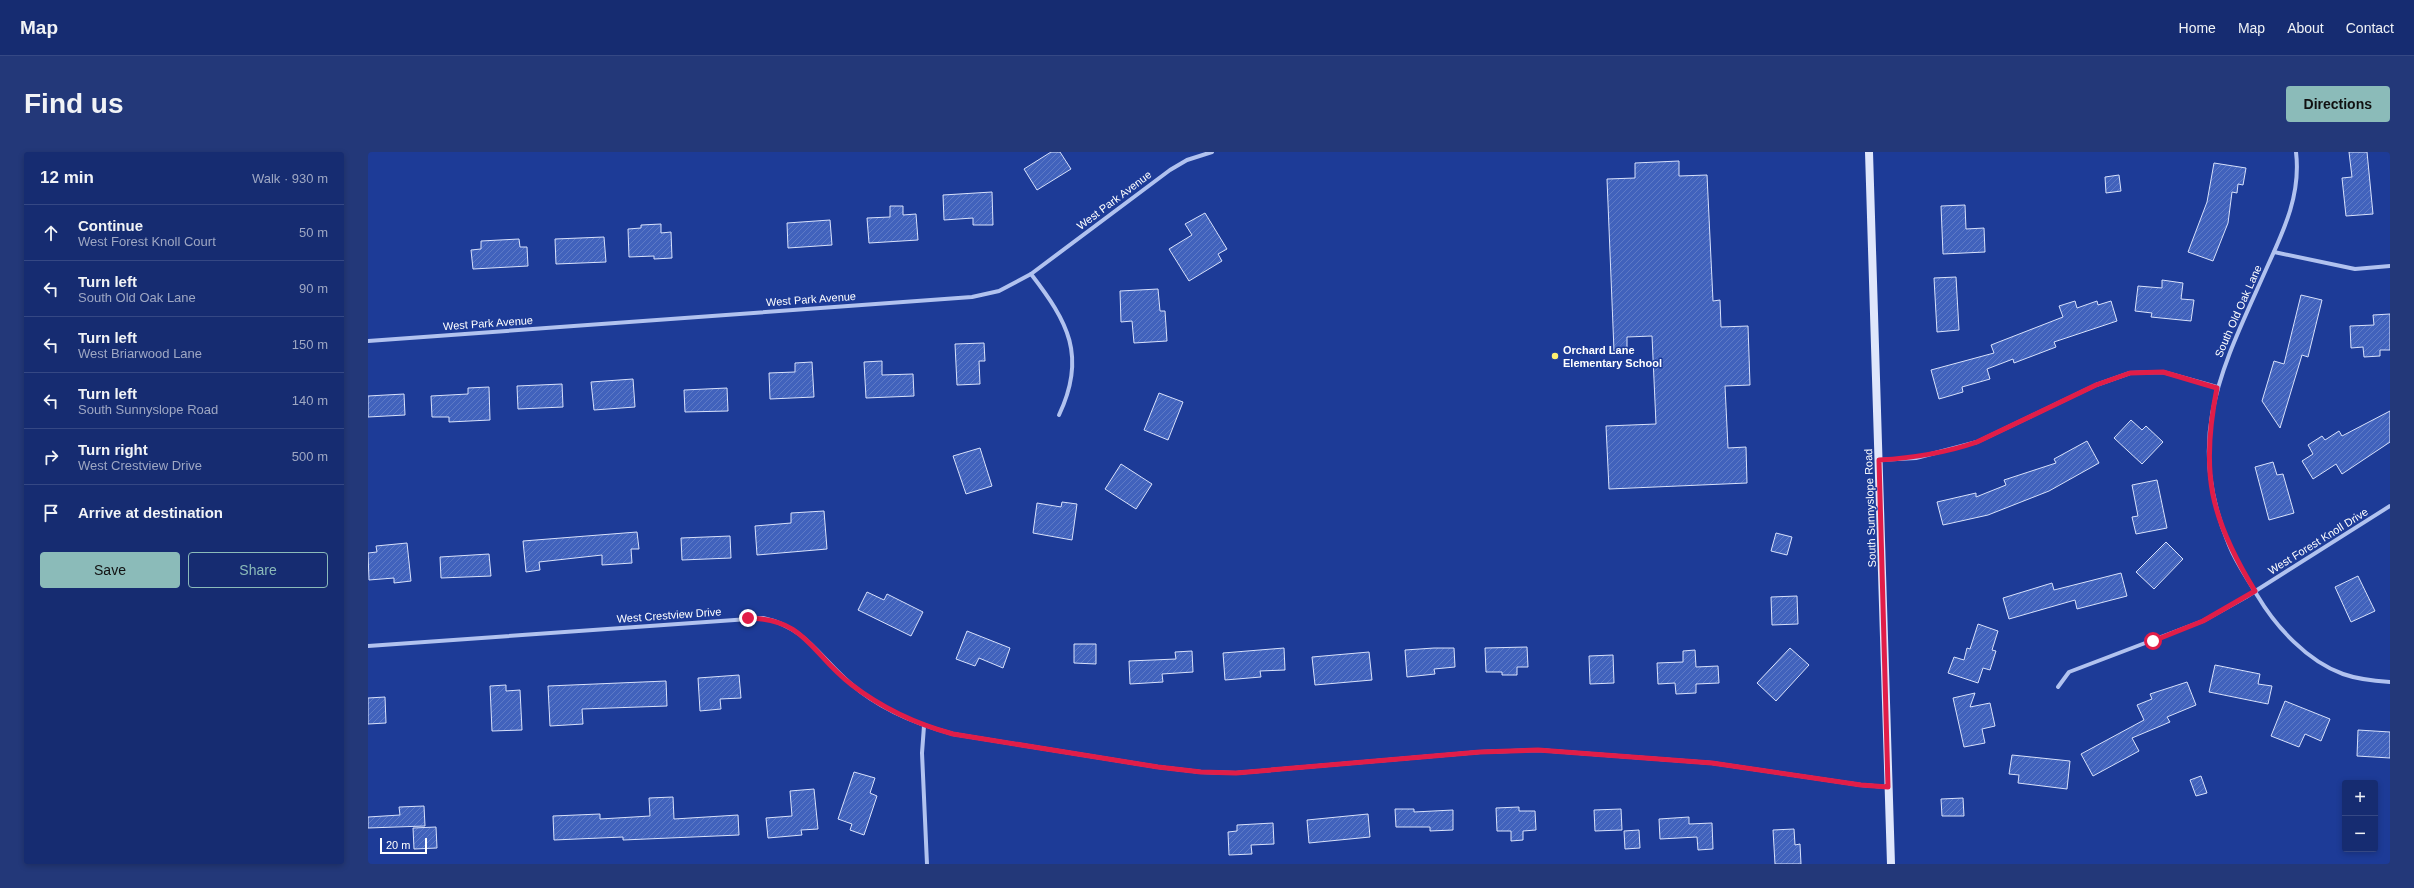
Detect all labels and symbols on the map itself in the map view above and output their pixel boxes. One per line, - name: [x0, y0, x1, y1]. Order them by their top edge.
- street label: West Park Avenue: [1074, 168, 1154, 232]
- street label: South Old Oak Lane: [2212, 263, 2264, 359]
- street label: West Park Avenue: [766, 290, 856, 308]
- street label: West Park Avenue: [443, 314, 533, 332]
- place label: Orchard Lane Elementary School: [1563, 344, 1662, 369]
- marker: Orchard Lane Elementary School: [1550, 351, 1560, 361]
- street label: South Sunnyslope Road: [1862, 448, 1878, 568]
- street label: West Forest Knoll Drive: [2266, 505, 2370, 577]
- street label: West Crestview Drive: [616, 605, 722, 625]
- route end: [739, 609, 757, 627]
- route start: [2144, 632, 2162, 650]
- scale bar: [380, 836, 427, 855]

